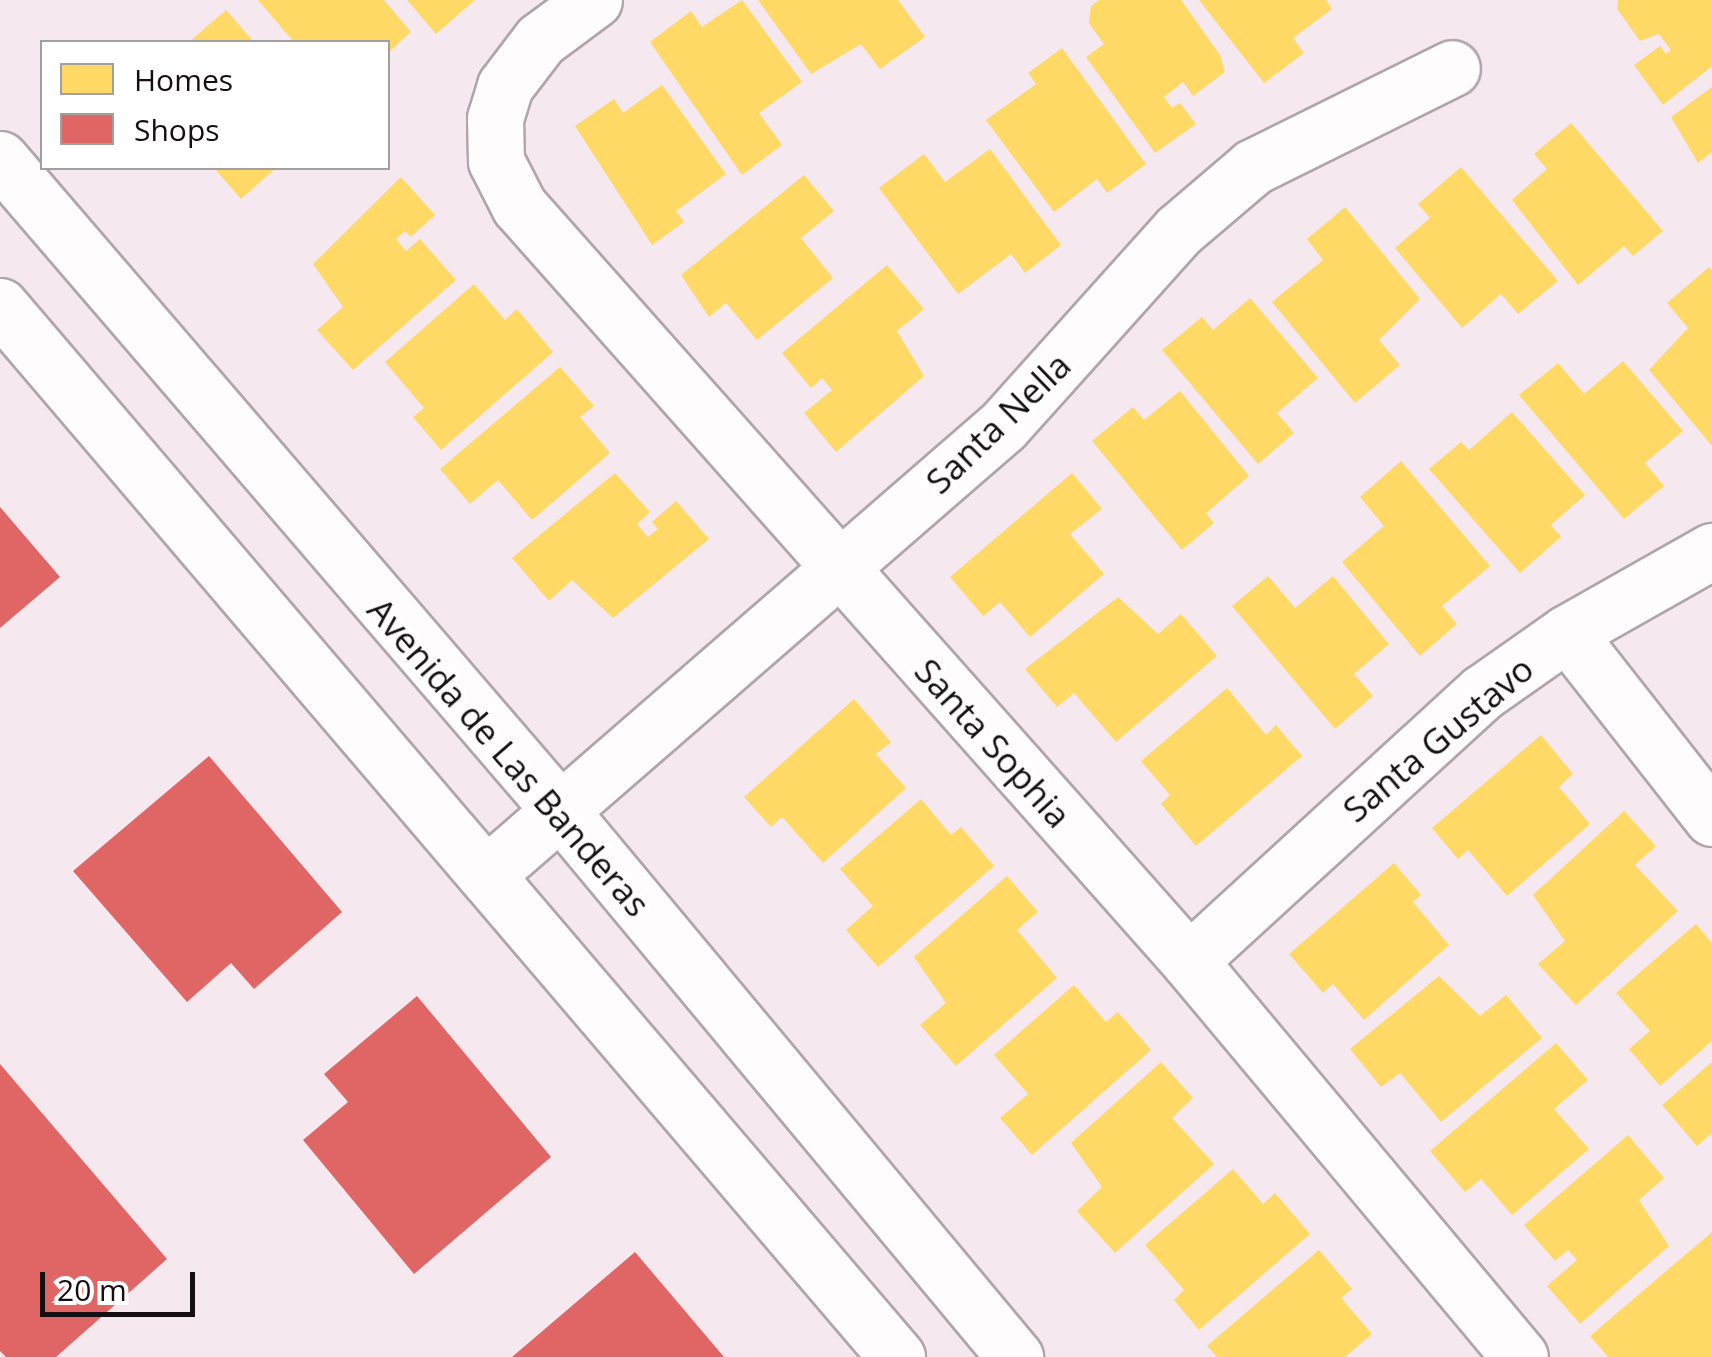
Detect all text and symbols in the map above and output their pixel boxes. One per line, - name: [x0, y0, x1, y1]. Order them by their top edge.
- legend: [40, 40, 390, 170]
- text: Homes: [134, 59, 233, 100]
- text: Shops: [134, 109, 220, 150]
- street label: Santa Nella: [917, 344, 1079, 502]
- street label: Avenida de Las Banderas: [359, 589, 659, 925]
- street label: Santa Gustavo: [1334, 647, 1542, 831]
- street label: Santa Sophia: [906, 650, 1080, 836]
- scale bar: [45, 1252, 200, 1314]
- text: 20 m: [57, 1269, 127, 1310]

